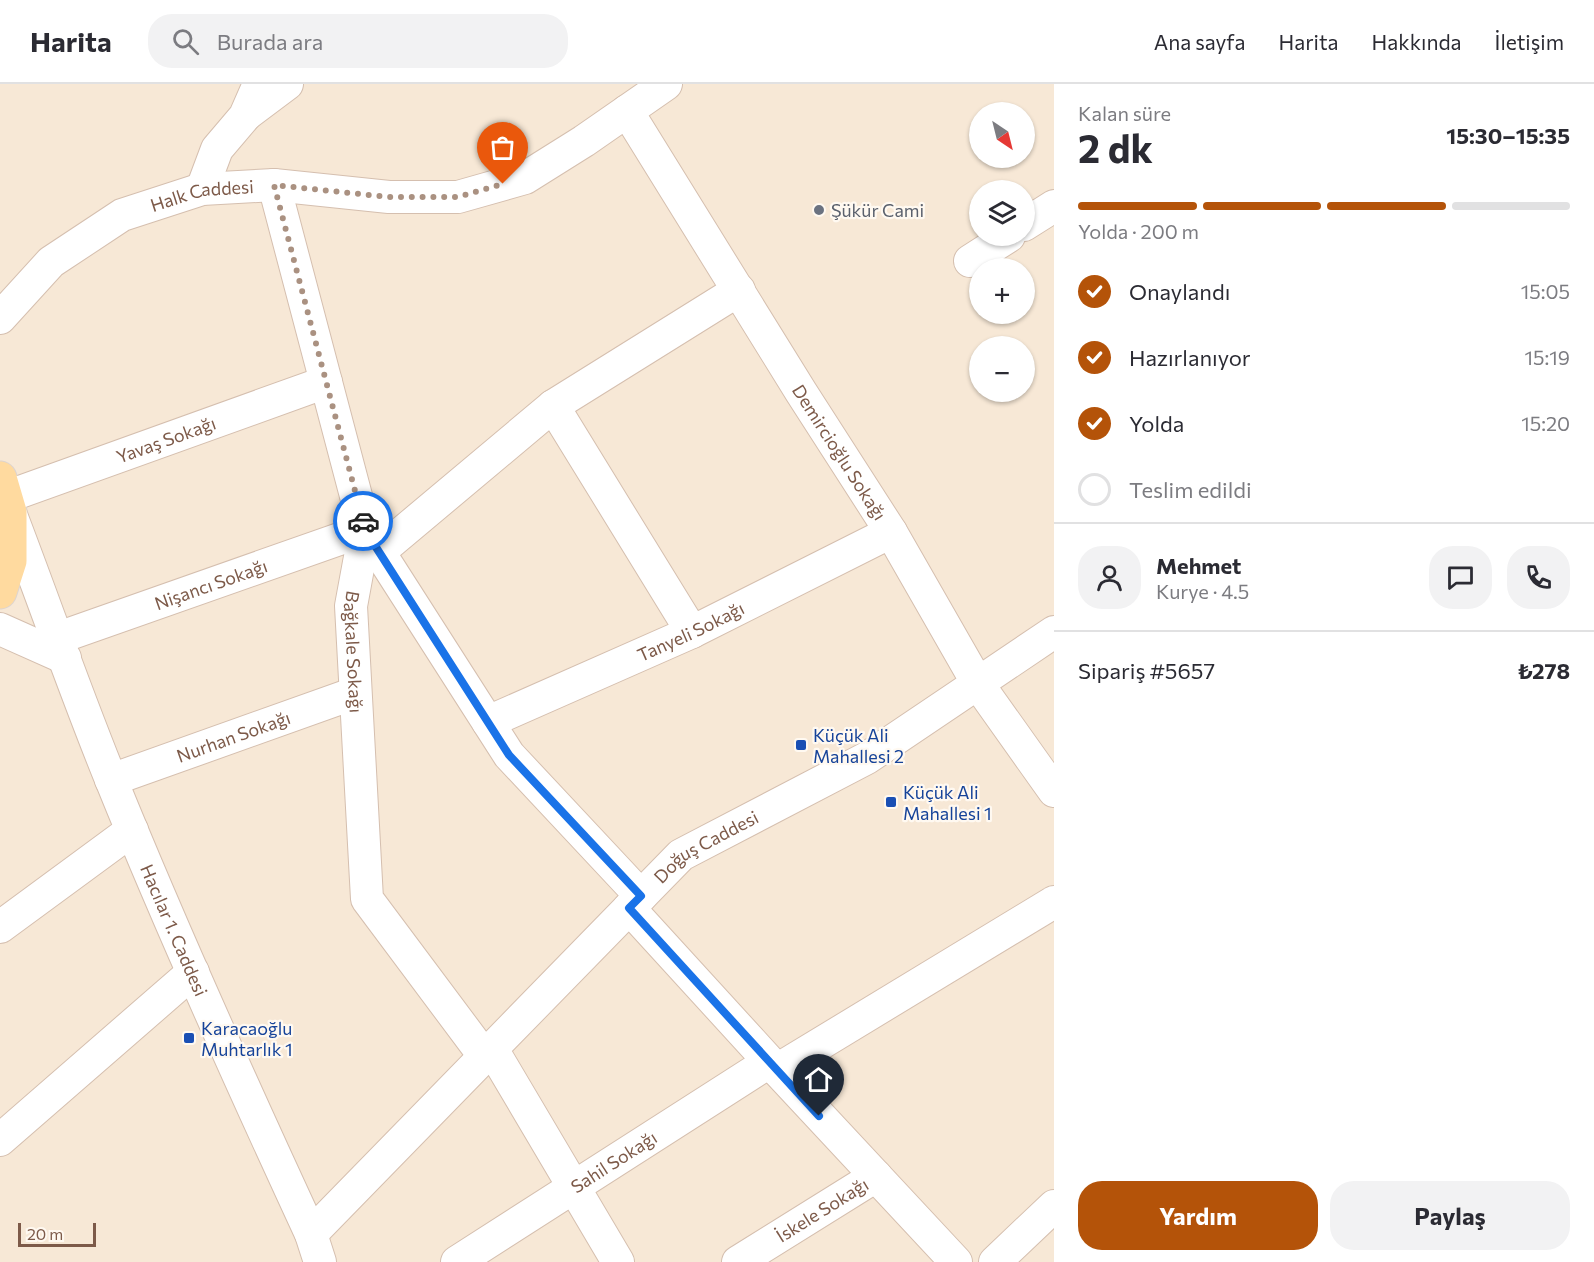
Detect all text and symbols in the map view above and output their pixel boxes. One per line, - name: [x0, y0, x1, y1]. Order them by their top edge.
- search box: [148, 14, 568, 68]
- text: Harita: [30, 24, 112, 58]
- icon: search: [169, 25, 202, 58]
- text: Burada ara: [217, 28, 323, 55]
- text: Ana sayfa: [1154, 29, 1245, 54]
- text: Harita: [1278, 29, 1339, 54]
- text: Hakkında: [1372, 29, 1462, 54]
- text: İletişim: [1495, 29, 1564, 54]
- text: Kalan süre: [1078, 101, 1171, 125]
- north arrow: [969, 102, 1035, 168]
- map controls: [969, 102, 1035, 402]
- pin: [477, 122, 528, 184]
- text: 15:30–15:35: [1446, 122, 1570, 149]
- text: 2 dk: [1078, 123, 1153, 171]
- icon: bag: [486, 131, 519, 164]
- street label: Halk Caddesi: [147, 175, 254, 216]
- button: layers: [969, 180, 1035, 246]
- place label: Şükür Cami: [831, 199, 924, 221]
- marker: Şükür Cami: [812, 203, 826, 217]
- text: Yolda · 200 m: [1078, 219, 1199, 243]
- button: +: [969, 258, 1035, 324]
- icon: check: [1078, 275, 1111, 308]
- text: Onaylandı: [1129, 278, 1230, 305]
- text: 15:05: [1521, 279, 1570, 303]
- button: −: [969, 336, 1035, 402]
- icon: check: [1078, 341, 1111, 374]
- text: Hazırlanıyor: [1129, 344, 1251, 371]
- text: 15:19: [1525, 345, 1570, 369]
- street label: Demircioğlu Sokağı: [788, 380, 891, 524]
- icon: check: [1078, 407, 1111, 440]
- text: Yolda: [1129, 410, 1184, 437]
- text: 15:20: [1521, 411, 1570, 435]
- street label: Yavaş Sokağı: [113, 412, 219, 467]
- text: Teslim edildi: [1129, 476, 1252, 503]
- courier: [333, 491, 393, 551]
- icon: car: [347, 505, 380, 538]
- button: person: [1078, 546, 1141, 609]
- button: chat: [1429, 546, 1492, 609]
- button: phone: [1507, 546, 1570, 609]
- text: Mehmet: [1156, 552, 1241, 579]
- street label: Nişancı Sokağı: [151, 554, 270, 614]
- text: Kurye · 4.5: [1156, 579, 1249, 603]
- street label: Bağkale Sokağı: [340, 589, 368, 714]
- street label: Tanyeli Sokağı: [634, 597, 748, 666]
- text: Sipariş #5657: [1078, 657, 1215, 684]
- text: ₺278: [1517, 657, 1570, 684]
- street label: Nurhan Sokağı: [174, 706, 293, 767]
- place label: Küçük Ali Mahallesi 2: [813, 724, 904, 767]
- marker: Küçük Ali Mahallesi 2: [794, 738, 808, 752]
- place label: Küçük Ali Mahallesi 1: [903, 781, 992, 824]
- marker: Küçük Ali Mahallesi 1: [884, 795, 898, 809]
- street label: Doğuş Caddesi: [649, 806, 762, 888]
- street label: Hacılar 1. Caddesi: [136, 861, 212, 999]
- place label: Karacaoğlu Muhtarlık 1: [201, 1017, 293, 1060]
- marker: Karacaoğlu Muhtarlık 1: [182, 1031, 196, 1045]
- pin: [793, 1054, 844, 1116]
- icon: home: [802, 1063, 835, 1096]
- street label: Sahil Sokağı: [566, 1126, 661, 1197]
- street label: İskele Sokağı: [772, 1173, 872, 1247]
- button: Yardım: [1078, 1181, 1318, 1250]
- button: Paylaş: [1330, 1181, 1570, 1250]
- scale bar: [18, 1220, 96, 1248]
- text: 20 m: [27, 1224, 63, 1243]

